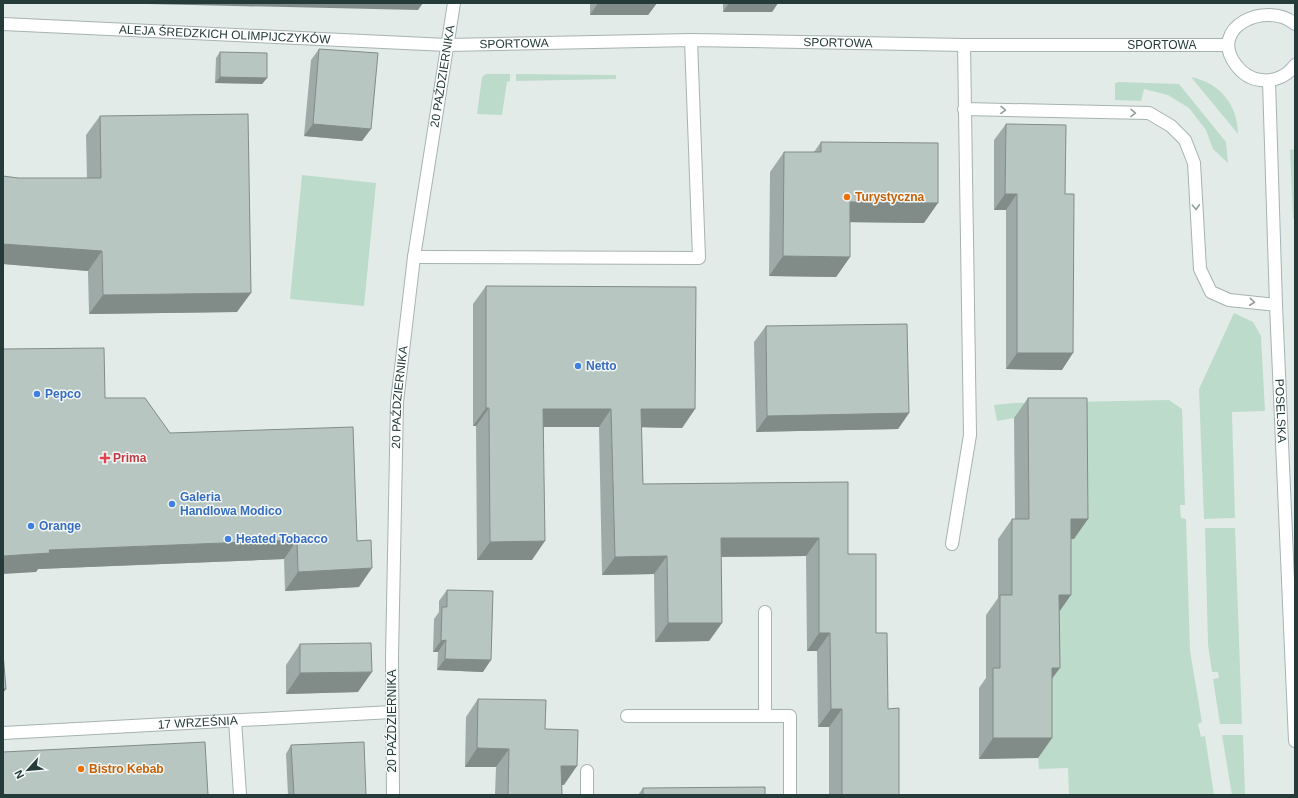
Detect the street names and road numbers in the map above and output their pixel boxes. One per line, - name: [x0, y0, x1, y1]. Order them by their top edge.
- street label: ALEJA ŚREDZKICH OLIMPIJCZYKÓW: [119, 22, 331, 47]
- street label: 20 PAŹDZIERNIKA: [428, 24, 457, 128]
- street label: SPORTOWA: [803, 35, 873, 50]
- street label: SPORTOWA: [479, 36, 549, 51]
- street label: SPORTOWA: [1127, 38, 1197, 52]
- street label: 20 PAŹDZIERNIKA: [389, 345, 411, 449]
- street label: POSELSKA: [1272, 378, 1289, 443]
- street label: 20 PAŹDZIERNIKA: [384, 669, 399, 773]
- street label: 17 WRZEŚNIA: [157, 713, 238, 732]

